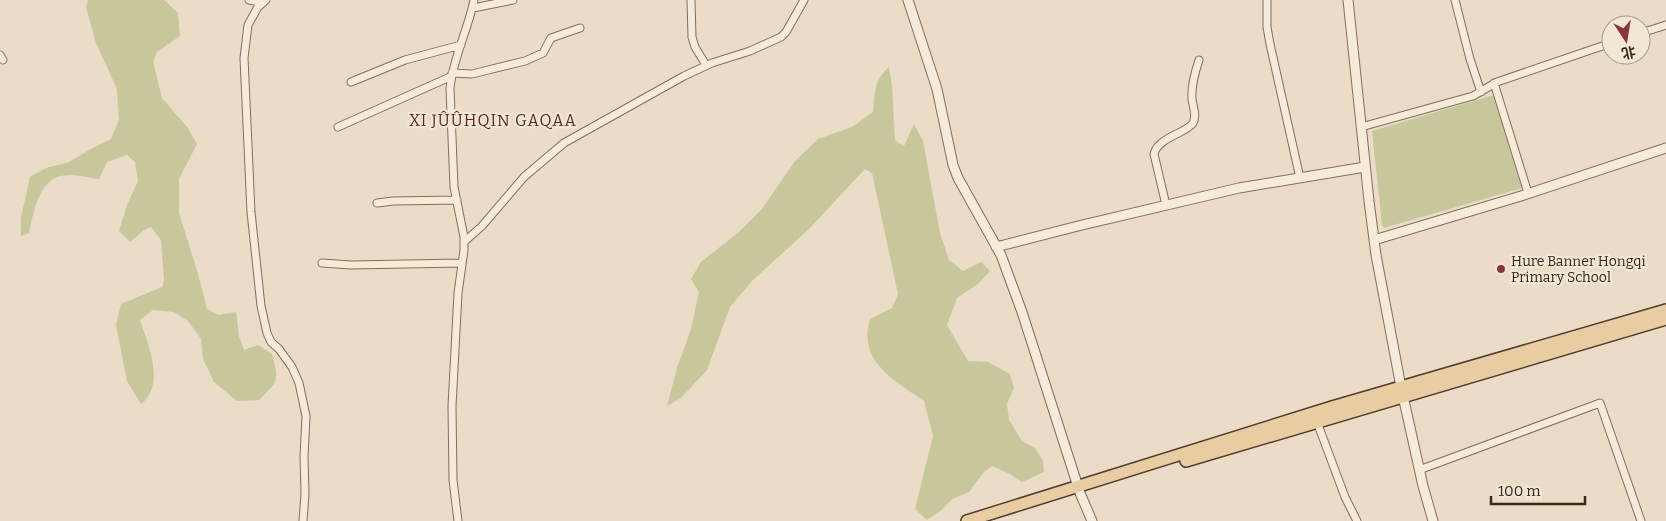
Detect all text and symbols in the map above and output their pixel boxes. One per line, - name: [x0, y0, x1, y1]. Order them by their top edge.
- north arrow: [1601, 15, 1651, 65]
- text: 北: [1620, 42, 1637, 62]
- district label: XI JÛÛHQIN GAQAA: [409, 110, 577, 130]
- place label: Hure Banner Hongqi Primary School: [1511, 253, 1646, 286]
- marker: Hure Banner Hongqi Primary School: [1495, 263, 1507, 275]
- scale bar: [1491, 474, 1585, 506]
- text: 100 m: [1498, 482, 1541, 500]

